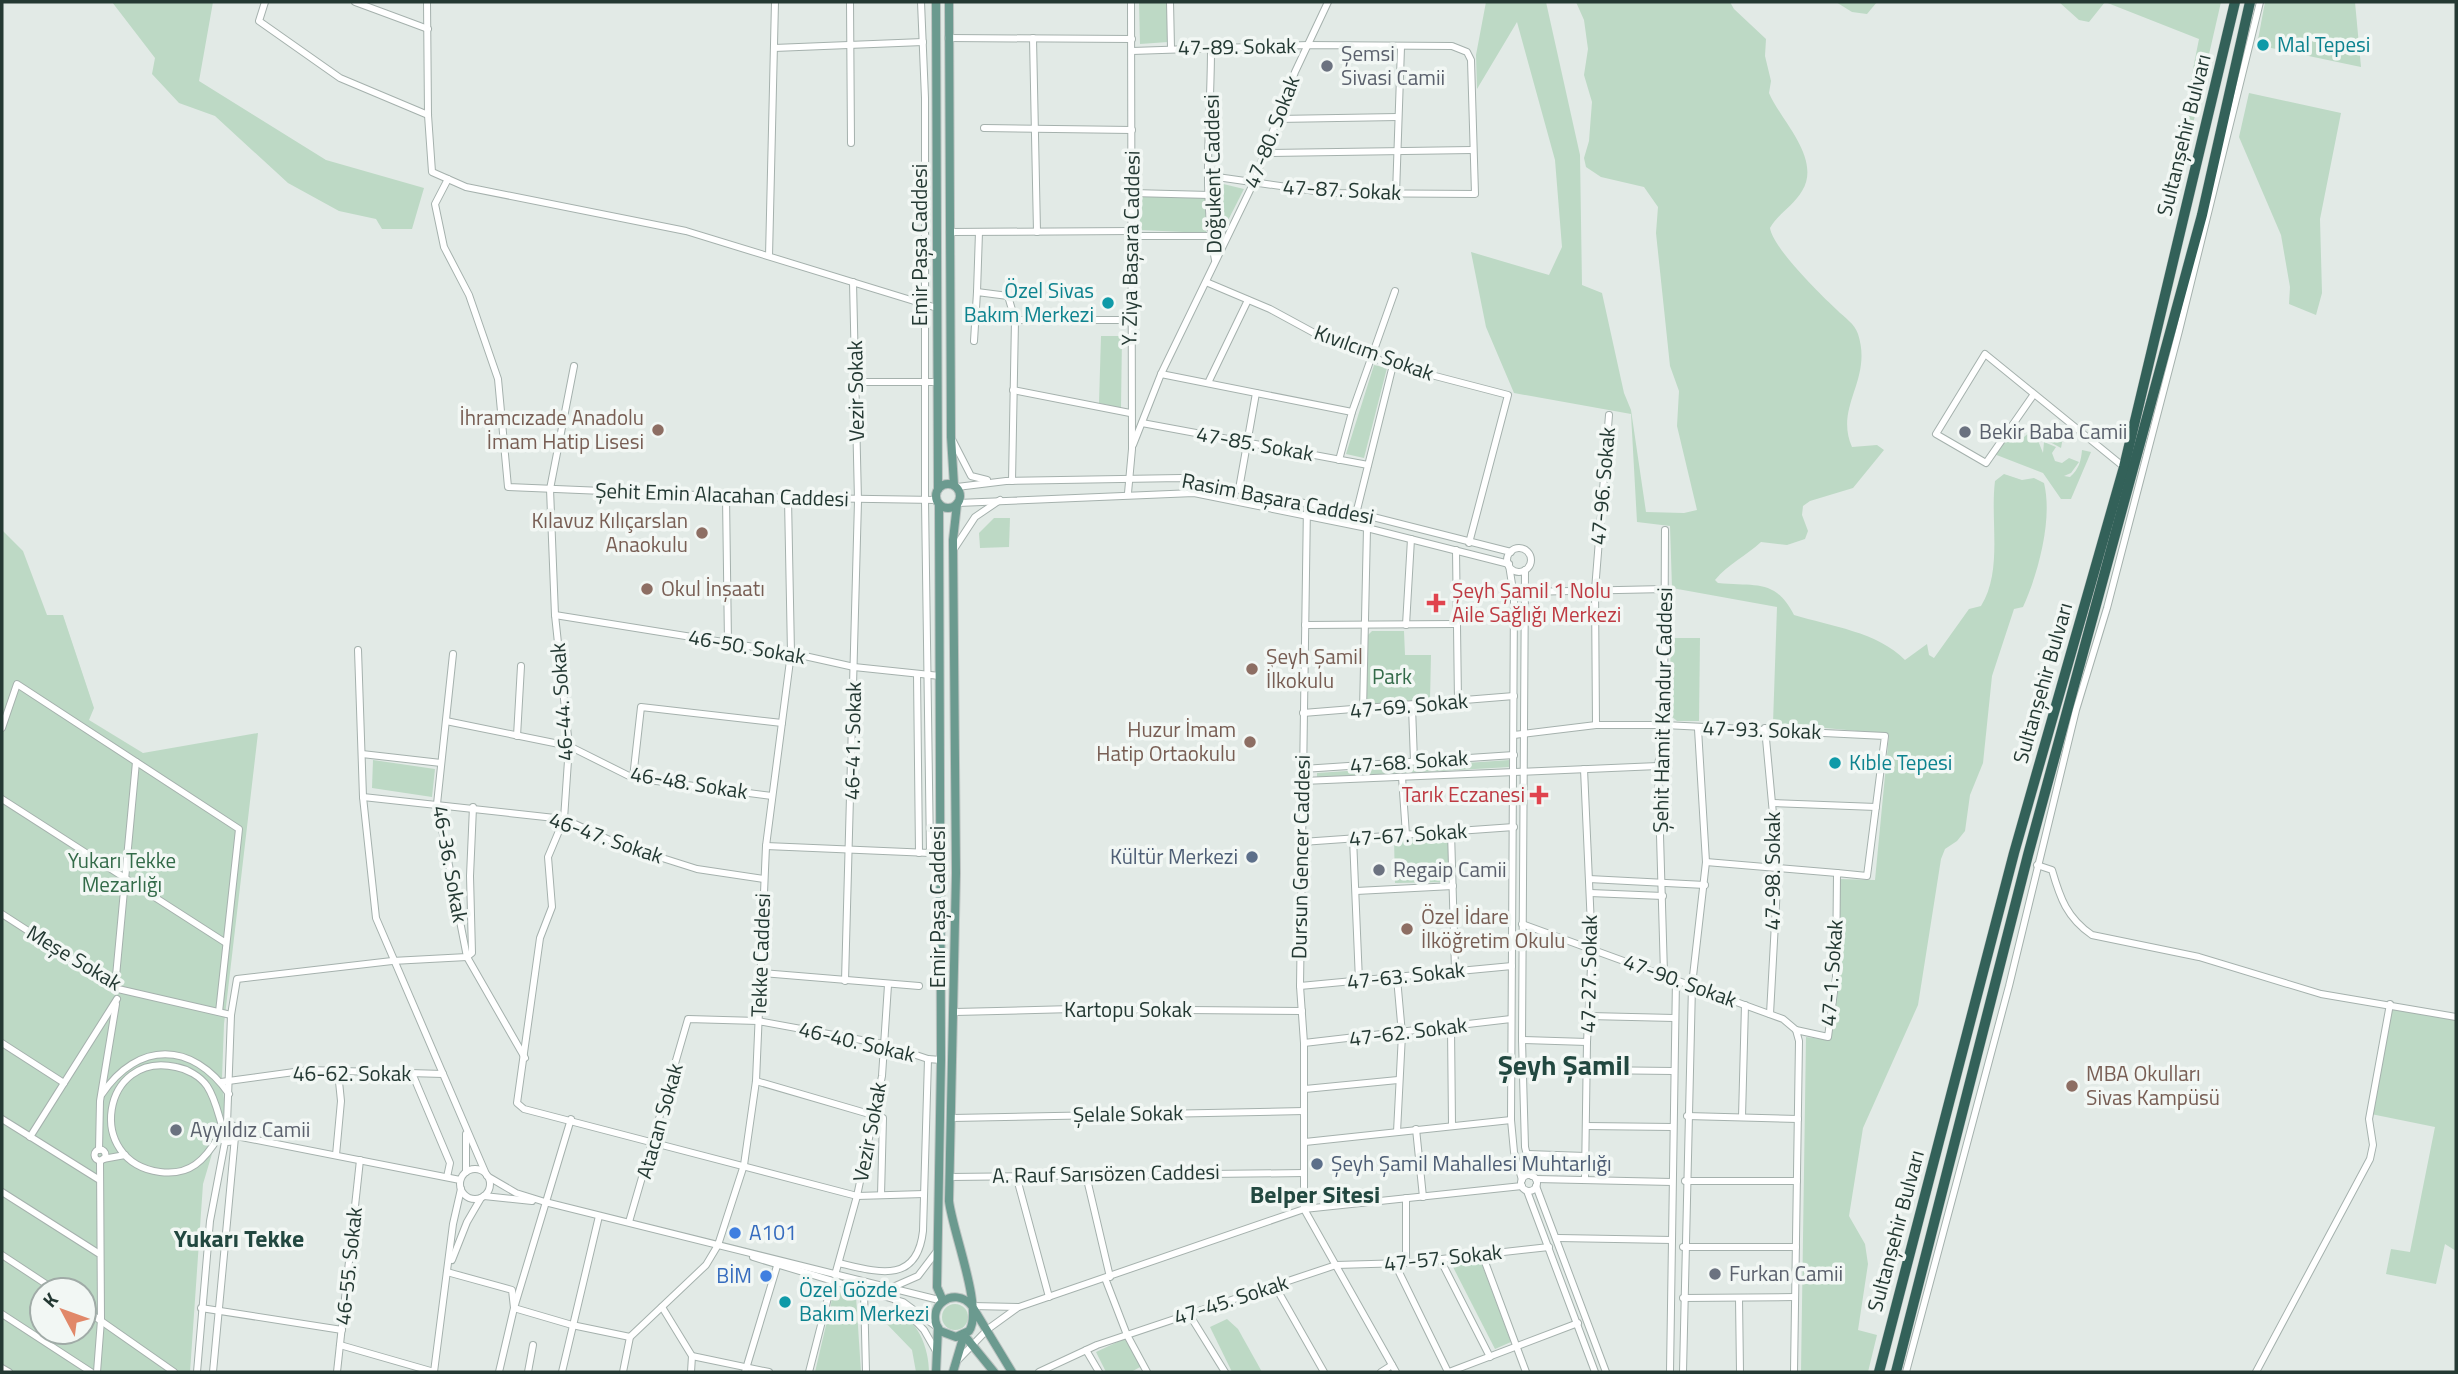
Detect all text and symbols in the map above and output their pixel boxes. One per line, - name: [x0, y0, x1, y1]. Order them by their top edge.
- place label: Mal Tepesi: [2277, 28, 2370, 60]
- street label: 47-89. Sokak: [1177, 29, 1296, 63]
- place label: Şemsi Sivasi Camii: [1341, 37, 1445, 93]
- marker: Mal Tepesi: [2255, 37, 2271, 53]
- street label: Sultanşehir Bulvarı: [2147, 50, 2219, 219]
- marker: Şemsi Sivasi Camii: [1319, 58, 1335, 74]
- street label: 47-80. Sokak: [1235, 71, 1307, 193]
- street label: Doğukent Caddesi: [1195, 94, 1229, 254]
- street label: Y. Ziya Başara Caddesi: [1112, 150, 1148, 346]
- street label: Emir Paşa Caddesi: [903, 164, 935, 326]
- street label: 47-87. Sokak: [1282, 170, 1402, 208]
- place label: Özel Sivas Bakım Merkezi: [964, 274, 1094, 330]
- marker: Özel Sivas Bakım Merkezi: [1100, 295, 1116, 311]
- street label: Kıvılcım Sokak: [1310, 316, 1439, 388]
- street label: Vezir Sokak: [838, 340, 872, 442]
- place label: İhramcızade Anadolu İmam Hatip Lisesi: [460, 401, 644, 457]
- place label: Bekir Baba Camii: [1979, 415, 2127, 447]
- street label: 47-85. Sokak: [1194, 417, 1316, 469]
- marker: İhramcızade Anadolu İmam Hatip Lisesi: [650, 422, 666, 438]
- marker: Bekir Baba Camii: [1957, 424, 1973, 440]
- street label: 47-96. Sokak: [1581, 426, 1623, 546]
- street label: Rasim Başara Caddesi: [1179, 464, 1377, 532]
- street label: Şehit Emin Alacahan Caddesi: [595, 474, 849, 514]
- place label: Kılavuz Kılıçarslan Anaokulu: [531, 504, 688, 560]
- marker: Kılavuz Kılıçarslan Anaokulu: [694, 525, 710, 541]
- place label: Okul İnşaatı: [661, 572, 765, 604]
- place label: Şeyh Şamil 1 Nolu Aile Sağlığı Merkezi: [1452, 574, 1621, 630]
- marker: Okul İnşaatı: [639, 581, 655, 597]
- street label: Şehit Hamit Kandur Caddesi: [1644, 587, 1680, 833]
- marker: Şeyh Şamil 1 Nolu Aile Sağlığı Merkezi: [1426, 593, 1446, 613]
- street label: Sultanşehir Bulvarı: [2004, 599, 2080, 767]
- street label: 46-50. Sokak: [686, 620, 808, 672]
- place label: Şeyh Şamil İlkokulu: [1266, 640, 1363, 696]
- street label: 46-44. Sokak: [541, 642, 581, 762]
- park label: Park: [1372, 660, 1412, 692]
- marker: Şeyh Şamil İlkokulu: [1244, 661, 1260, 677]
- street label: 46-41. Sokak: [835, 681, 869, 800]
- street label: 47-69. Sokak: [1349, 684, 1469, 726]
- street label: 47-93. Sokak: [1702, 711, 1822, 747]
- place label: Huzur İmam Hatip Ortaokulu: [1096, 713, 1236, 769]
- marker: Huzur İmam Hatip Ortaokulu: [1242, 734, 1258, 750]
- street label: 47-68. Sokak: [1349, 741, 1469, 781]
- place label: Kıble Tepesi: [1849, 746, 1952, 778]
- street label: Dursun Gencer Caddesi: [1282, 755, 1318, 959]
- marker: Kıble Tepesi: [1827, 755, 1843, 771]
- street label: 46-48. Sokak: [628, 757, 750, 807]
- place label: Tarık Eczanesi: [1402, 778, 1525, 810]
- marker: Tarık Eczanesi: [1531, 787, 1547, 803]
- street label: 46-36. Sokak: [425, 803, 477, 925]
- street label: 46-47. Sokak: [545, 803, 668, 871]
- street label: 47-98. Sokak: [1756, 812, 1788, 930]
- street label: 47-67. Sokak: [1348, 814, 1468, 854]
- street label: Emir Paşa Caddesi: [921, 826, 953, 988]
- place label: Kültür Merkezi: [1110, 840, 1238, 872]
- park label: Yukarı Tekke Mezarlığı: [68, 844, 176, 900]
- marker: Kültür Merkezi: [1244, 849, 1260, 865]
- place label: Regaip Camii: [1393, 853, 1507, 885]
- marker: Regaip Camii: [1371, 862, 1387, 878]
- street label: Tekke Caddesi: [742, 892, 778, 1017]
- place label: Özel İdare İlköğretim Okulu: [1421, 900, 1566, 956]
- street label: 47-27. Sokak: [1571, 914, 1605, 1033]
- street label: Meşe Sokak: [21, 916, 128, 998]
- street label: 47-1. Sokak: [1811, 919, 1851, 1027]
- marker: Özel İdare İlköğretim Okulu: [1399, 921, 1415, 937]
- street label: 47-90. Sokak: [1619, 945, 1741, 1015]
- street label: 47-63. Sokak: [1345, 953, 1466, 997]
- street label: Kartopu Sokak: [1064, 993, 1192, 1025]
- street label: 47-62. Sokak: [1347, 1008, 1469, 1054]
- street label: 46-40. Sokak: [796, 1012, 919, 1070]
- district label: Şeyh Şamil: [1498, 1043, 1630, 1086]
- street label: 46-62. Sokak: [293, 1057, 411, 1089]
- place label: MBA Okulları Sivas Kampüsü: [2086, 1057, 2220, 1113]
- street label: Atacan Sokak: [627, 1059, 691, 1182]
- marker: MBA Okulları Sivas Kampüsü: [2064, 1078, 2080, 1094]
- street label: Vezir Sokak: [844, 1079, 894, 1185]
- street label: Şelale Sokak: [1072, 1096, 1183, 1130]
- place label: Ayyıldız Camii: [190, 1113, 310, 1145]
- marker: Ayyıldız Camii: [168, 1122, 184, 1138]
- street label: Sultanşehir Bulvarı: [1858, 1146, 1932, 1315]
- place label: Şeyh Şamil Mahallesi Muhtarlığı: [1331, 1147, 1612, 1179]
- street label: A. Rauf Sarısözen Caddesi: [992, 1155, 1220, 1191]
- marker: Şeyh Şamil Mahallesi Muhtarlığı: [1309, 1156, 1325, 1172]
- district label: Belper Sitesi: [1250, 1176, 1380, 1212]
- street label: 46-55. Sokak: [326, 1205, 370, 1326]
- place label: A101: [749, 1216, 797, 1248]
- district label: Yukarı Tekke: [174, 1220, 304, 1256]
- marker: A101: [727, 1225, 743, 1241]
- street label: 47-57. Sokak: [1382, 1235, 1503, 1279]
- place label: Furkan Camii: [1729, 1257, 1843, 1289]
- place label: BİM: [716, 1259, 752, 1291]
- street label: 47-45. Sokak: [1169, 1266, 1292, 1333]
- marker: Furkan Camii: [1707, 1266, 1723, 1282]
- marker: BİM: [758, 1268, 774, 1284]
- place label: Özel Gözde Bakım Merkezi: [799, 1273, 929, 1329]
- north arrow: [28, 1276, 98, 1346]
- text: K: [35, 1286, 64, 1313]
- marker: Özel Gözde Bakım Merkezi: [777, 1294, 793, 1310]

